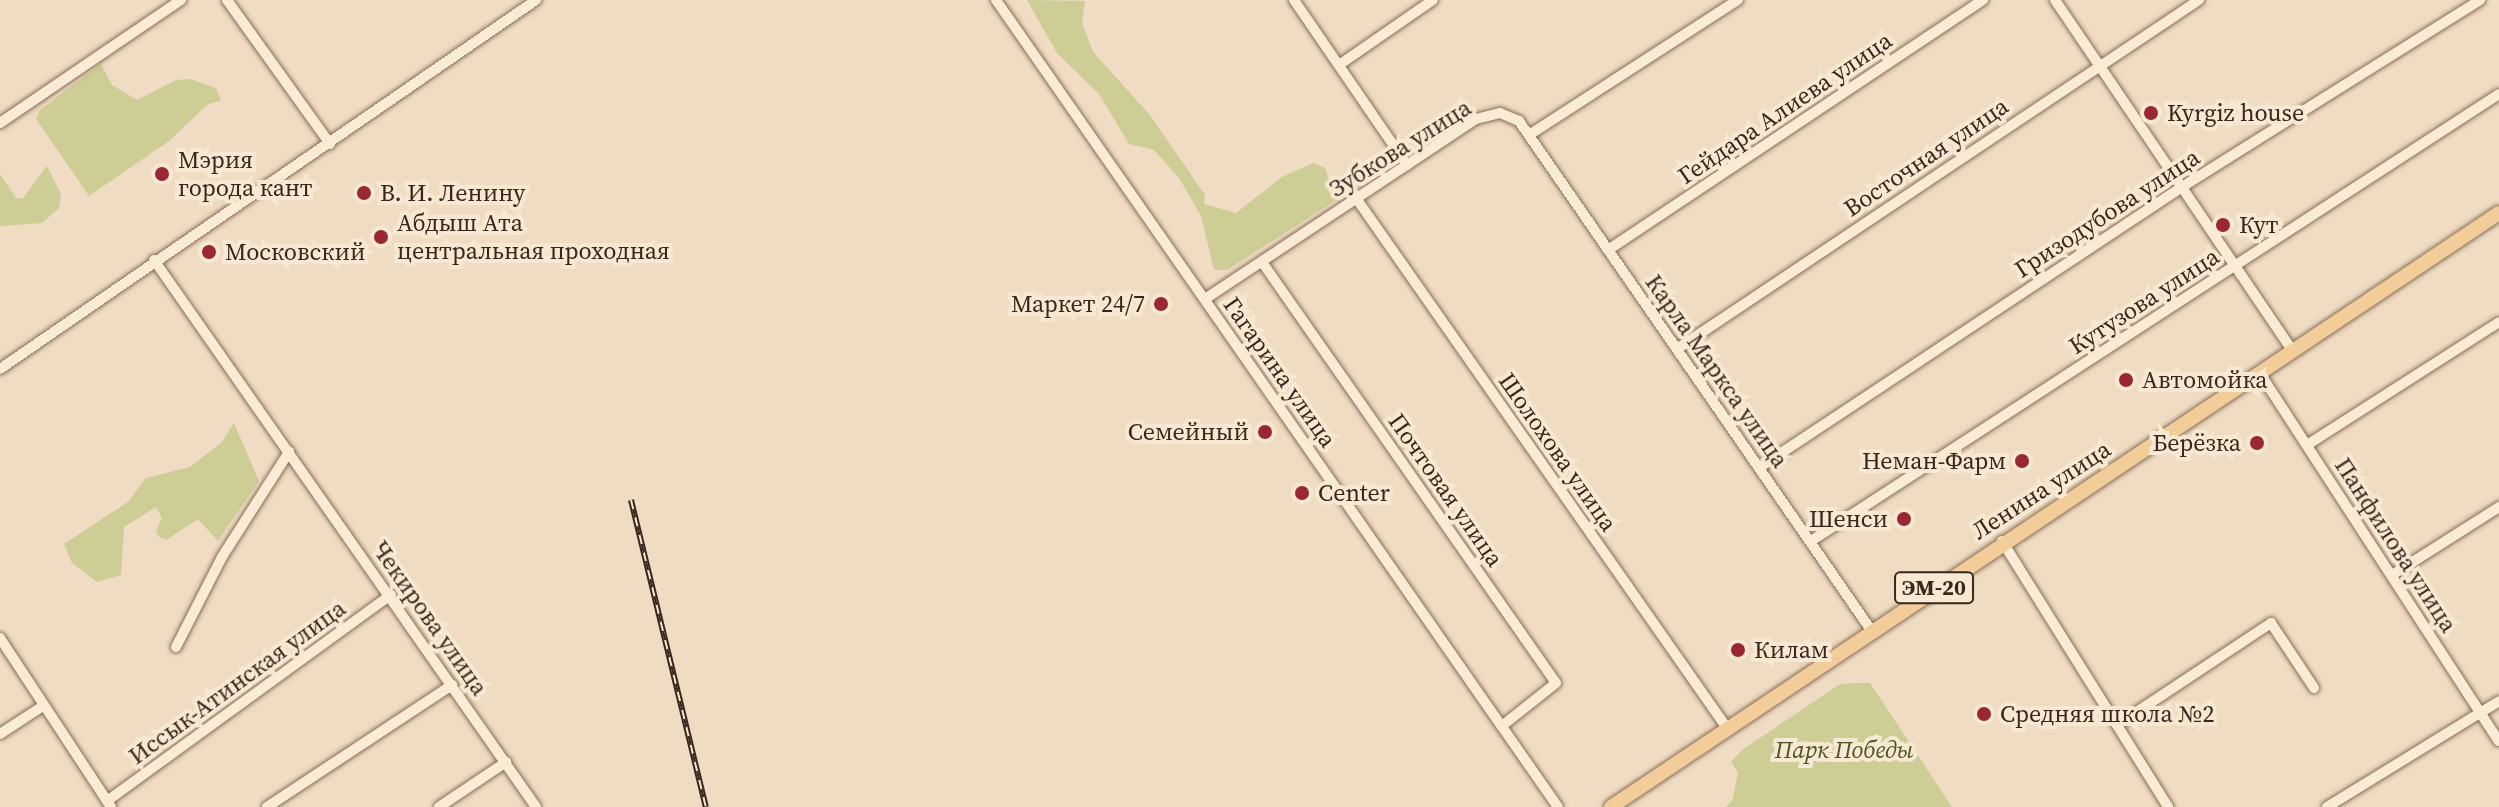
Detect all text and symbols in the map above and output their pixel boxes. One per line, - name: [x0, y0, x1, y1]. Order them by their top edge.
- street label: Гейдара Алиева улица: [1673, 26, 1897, 190]
- street label: Восточная улица: [1838, 91, 2014, 223]
- street label: Зубкова улица: [1324, 93, 1476, 203]
- place label: Kyrgiz house: [2167, 99, 2304, 127]
- marker: Kyrgiz house: [2142, 104, 2160, 122]
- street label: Гризодубова улица: [2009, 142, 2205, 284]
- place label: Мэрия города кант: [178, 146, 312, 202]
- marker: Мэрия города кант: [153, 165, 171, 183]
- place label: В. И. Ленину: [380, 179, 525, 207]
- marker: В. И. Ленину: [355, 184, 373, 202]
- place label: Абдыш Ата центральная проходная: [397, 209, 670, 265]
- place label: Кут: [2239, 211, 2278, 239]
- marker: Кут: [2214, 216, 2232, 234]
- marker: Абдыш Ата центральная проходная: [372, 228, 390, 246]
- place label: Московский: [225, 238, 365, 266]
- street label: Кутузова улица: [2064, 242, 2224, 360]
- marker: Московский: [200, 243, 218, 261]
- street label: Карла Маркса улица: [1639, 269, 1795, 473]
- place label: Маркет 24/7: [1011, 290, 1145, 318]
- street label: Гагарина улица: [1217, 291, 1343, 453]
- marker: Маркет 24/7: [1152, 295, 1170, 313]
- place label: Автомойка: [2142, 366, 2268, 394]
- street label: Шолохова улица: [1493, 367, 1623, 537]
- marker: Автомойка: [2117, 371, 2135, 389]
- street label: Почтовая улица: [1382, 408, 1510, 572]
- place label: Семейный: [1128, 418, 1249, 446]
- marker: Семейный: [1256, 423, 1274, 441]
- place label: Берёзка: [2152, 429, 2241, 457]
- street label: Ленина улица: [1966, 434, 2116, 546]
- marker: Берёзка: [2248, 434, 2266, 452]
- place label: Неман-Фарм: [1862, 447, 2006, 475]
- marker: Неман-Фарм: [2013, 452, 2031, 470]
- street label: Панфилова улица: [2329, 452, 2463, 638]
- place label: Center: [1318, 479, 1390, 507]
- marker: Center: [1293, 484, 1311, 502]
- place label: Шенси: [1809, 505, 1888, 533]
- marker: Шенси: [1895, 510, 1913, 528]
- street label: Чекирова улица: [366, 535, 494, 701]
- road number: ЭМ-20: [1894, 570, 1974, 606]
- street label: Иссык-Атинская улица: [123, 594, 351, 770]
- place label: Килам: [1754, 636, 1829, 664]
- marker: Килам: [1729, 641, 1747, 659]
- place label: Средняя школа №2: [2000, 700, 2214, 728]
- marker: Средняя школа №2: [1975, 705, 1993, 723]
- park label: Парк Победы: [1775, 736, 1913, 764]

